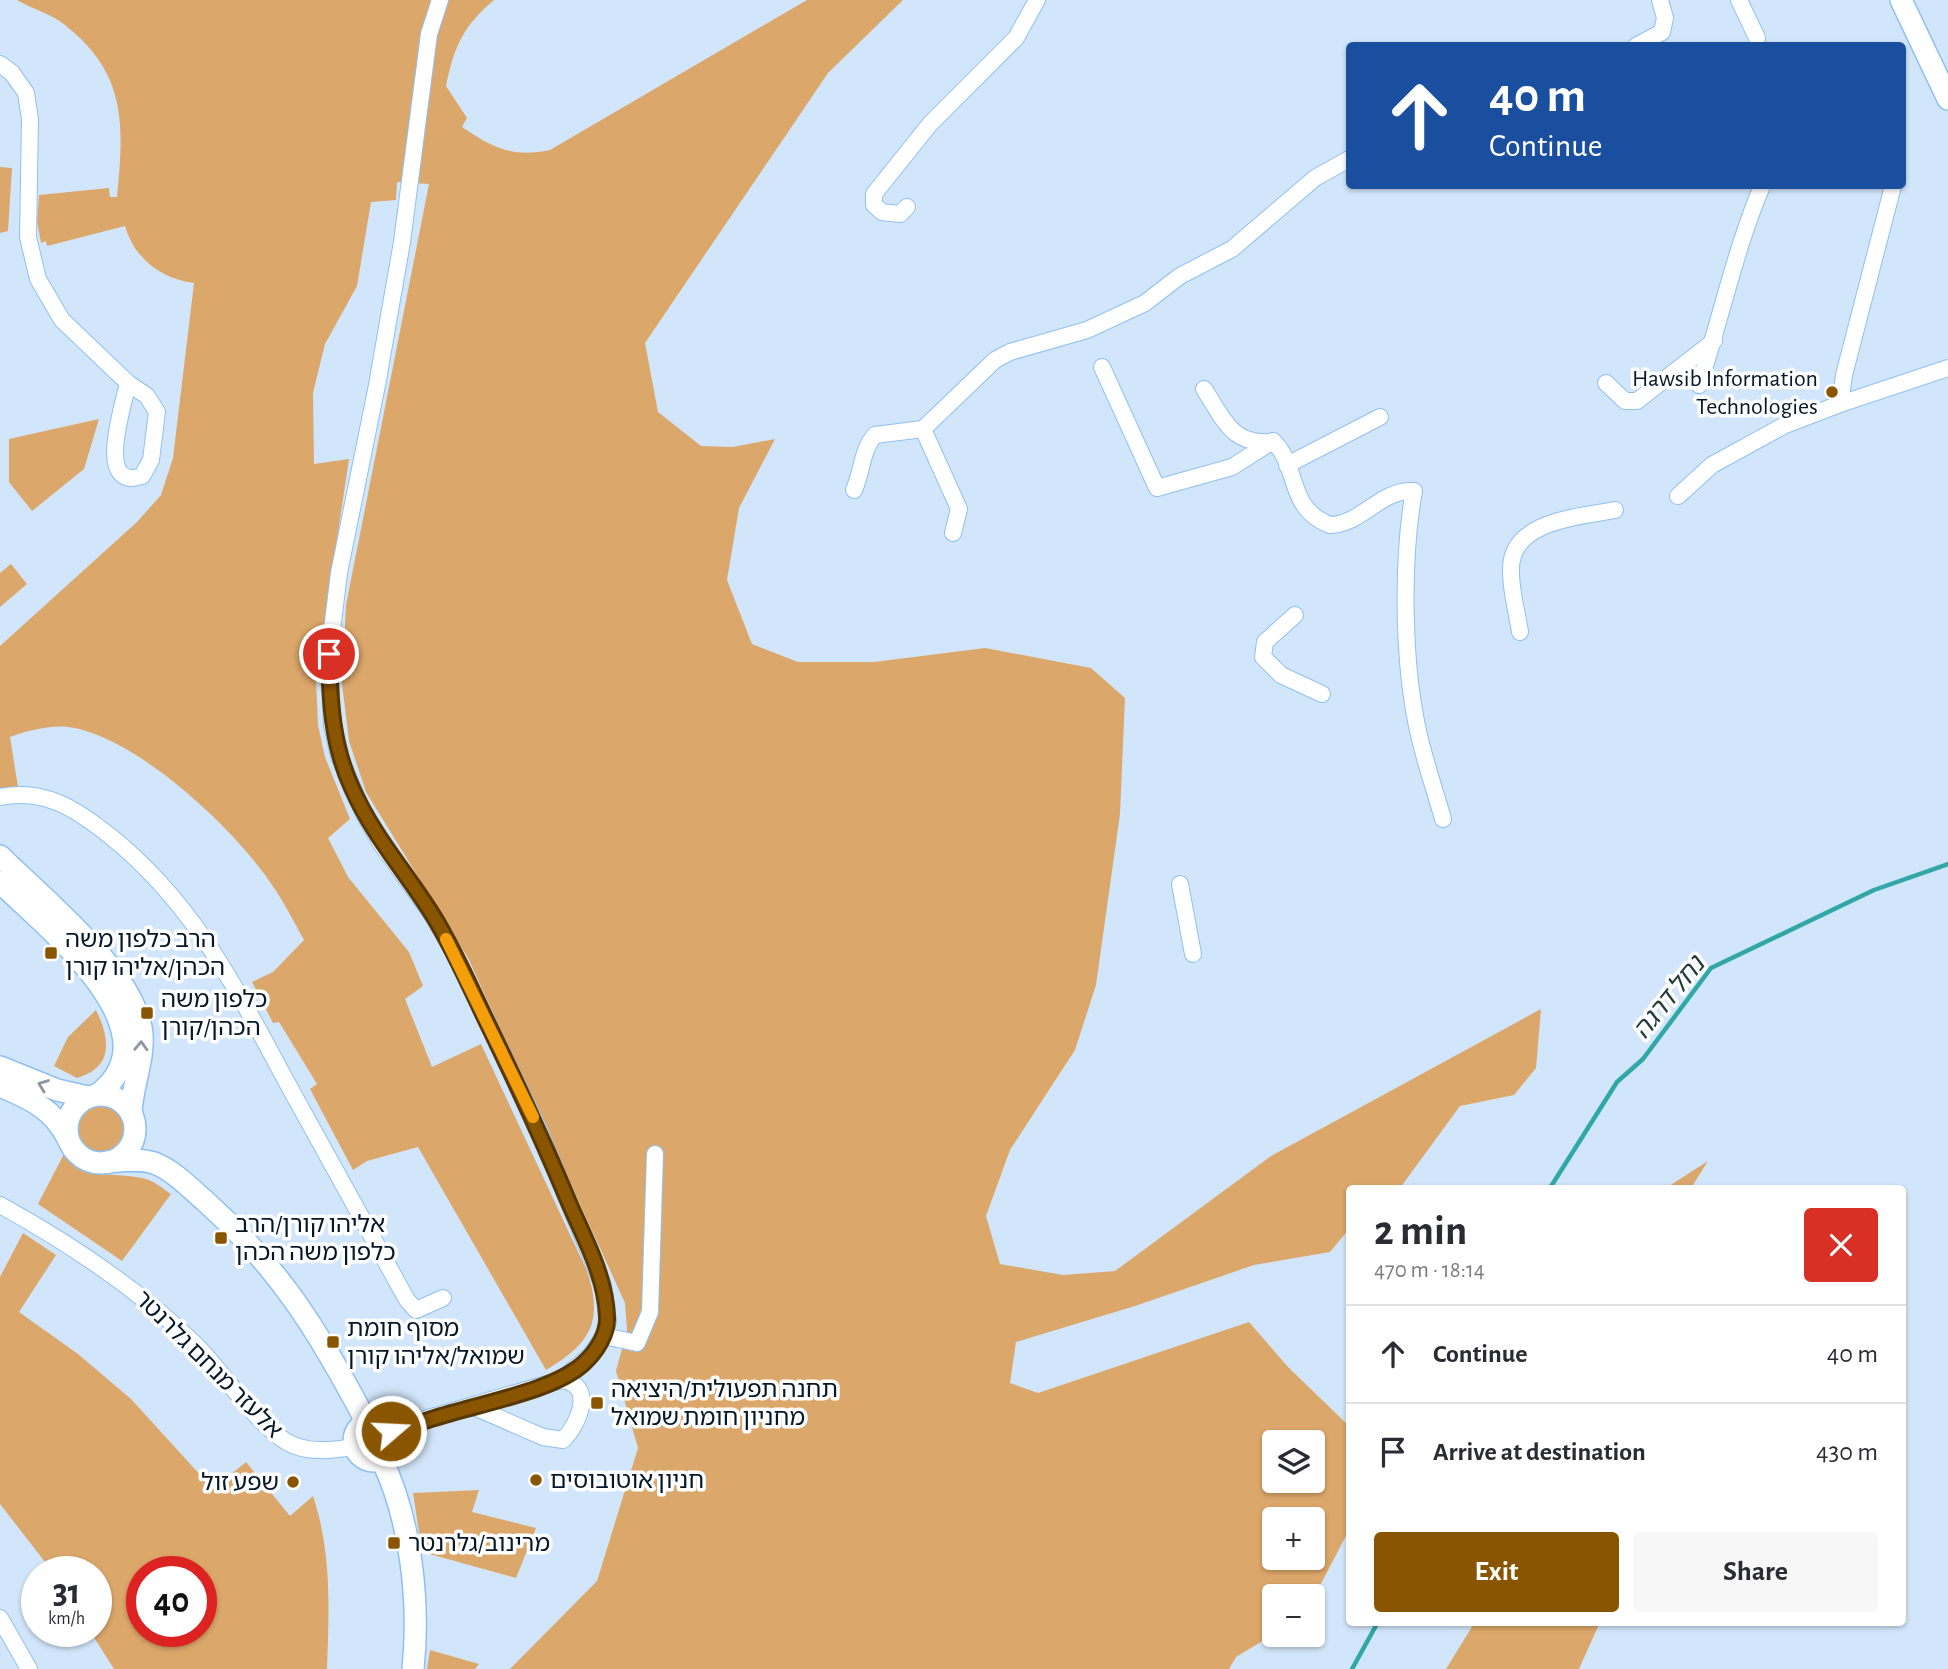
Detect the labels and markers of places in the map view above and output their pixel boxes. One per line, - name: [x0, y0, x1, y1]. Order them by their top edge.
- place label: Hawsib Information Technologies: [1632, 367, 1818, 419]
- marker: Hawsib Information Technologies: [1824, 384, 1840, 400]
- pin: [299, 624, 359, 684]
- place label: הרב כלפון משה הכהן/אליהו קורן: [65, 928, 225, 980]
- marker: הרב כלפון משה הכהן/אליהו קורן: [43, 945, 59, 961]
- place label: כלפון משה הכהן/קורן: [161, 988, 267, 1040]
- marker: כלפון משה הכהן/קורן: [139, 1005, 155, 1021]
- place label: אליהו קורן/הרב כלפון משה הכהן: [235, 1213, 396, 1265]
- marker: אליהו קורן/הרב כלפון משה הכהן: [213, 1230, 229, 1246]
- place label: מסוף חומת שמואל/אליהו קורן: [347, 1317, 525, 1369]
- marker: מסוף חומת שמואל/אליהו קורן: [325, 1334, 341, 1350]
- place label: תחנה תפעולית/היציאה מחניון חומת שמואל: [611, 1378, 838, 1430]
- marker: תחנה תפעולית/היציאה מחניון חומת שמואל: [589, 1395, 605, 1411]
- place label: חניון אוטובוסים: [550, 1469, 704, 1493]
- place label: שפע זול: [201, 1471, 279, 1495]
- marker: חניון אוטובוסים: [528, 1472, 544, 1488]
- marker: שפע זול: [285, 1474, 301, 1490]
- place label: מרינוב/גלרנטר: [408, 1532, 550, 1556]
- marker: מרינוב/גלרנטר: [386, 1535, 402, 1551]

